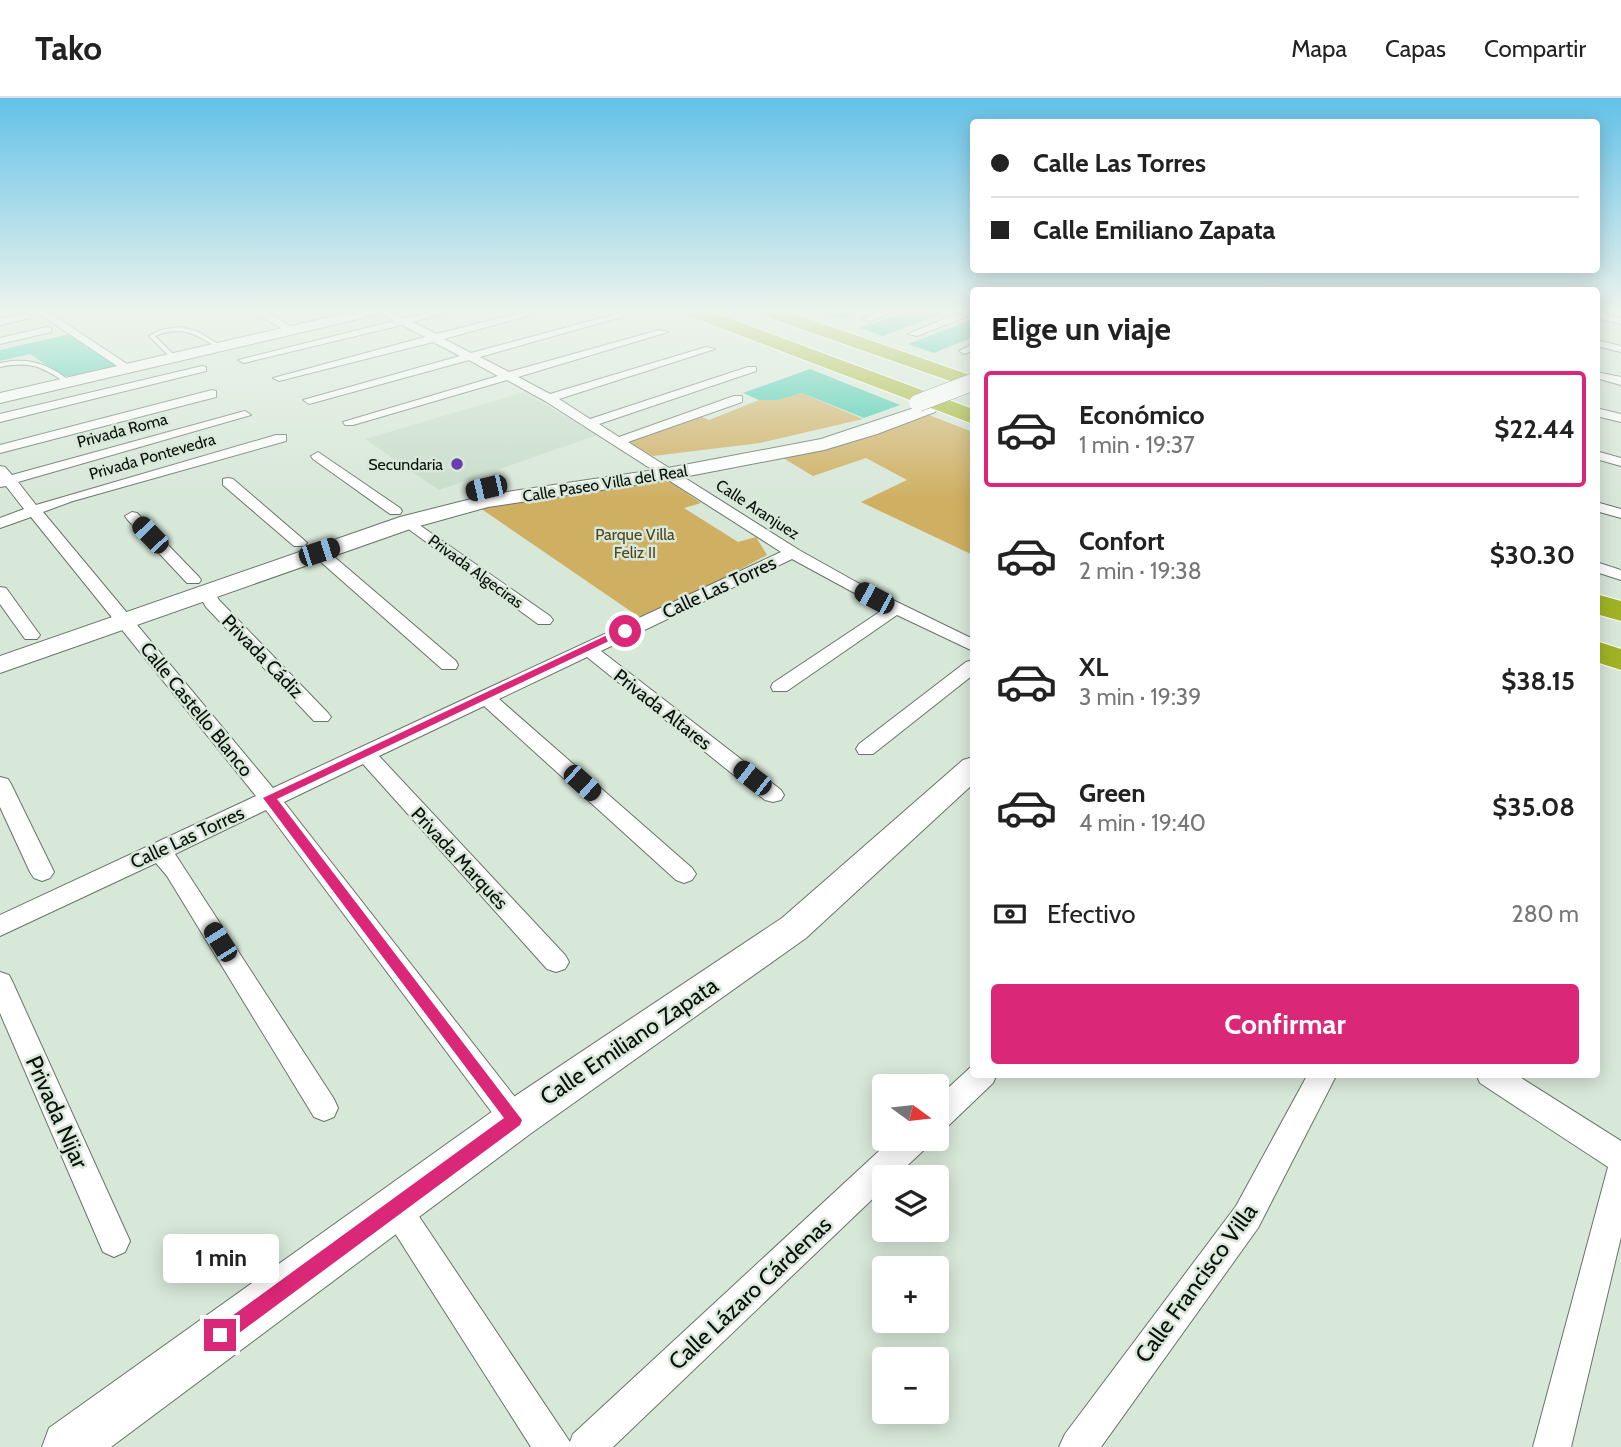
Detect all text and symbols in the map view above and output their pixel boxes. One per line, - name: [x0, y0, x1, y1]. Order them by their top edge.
- text: Tako: [35, 28, 102, 68]
- text: Mapa: [1291, 34, 1347, 63]
- text: Capas: [1385, 34, 1446, 63]
- text: Compartir: [1484, 34, 1586, 63]
- text: Calle Las Torres: [1033, 147, 1206, 179]
- text: Calle Emiliano Zapata: [1033, 214, 1276, 246]
- text: Elige un viaje: [991, 309, 1171, 348]
- icon: car: [995, 398, 1058, 461]
- text: Económico: [1079, 399, 1205, 431]
- street label: Privada Roma: [75, 409, 170, 452]
- text: $22.44: [1494, 413, 1575, 445]
- street label: Privada Pontevedra: [87, 429, 218, 484]
- text: 1 min · 19:37: [1079, 431, 1195, 459]
- place label: Secundaria: [368, 455, 443, 474]
- marker: Secundaria: [449, 456, 465, 472]
- street label: Calle Paseo Villa del Real: [521, 461, 689, 506]
- car: [464, 473, 509, 503]
- street label: Calle Aranjuez: [712, 475, 803, 544]
- car: [128, 513, 173, 557]
- icon: car: [995, 524, 1058, 587]
- park label: Parque Villa Feliz II: [595, 525, 675, 562]
- text: Confort: [1079, 525, 1165, 557]
- street label: Privada Algeciras: [425, 531, 527, 612]
- car: [296, 536, 343, 568]
- text: $30.30: [1490, 539, 1575, 571]
- street label: Calle Las Torres: [659, 551, 780, 624]
- text: 2 min · 19:38: [1079, 557, 1202, 585]
- car: [851, 579, 898, 617]
- street label: Privada Cádiz: [217, 610, 308, 703]
- route start: [609, 615, 641, 647]
- street label: Calle Castello Blanco: [135, 637, 258, 781]
- icon: car: [995, 650, 1058, 713]
- text: XL: [1079, 651, 1108, 683]
- street label: Privada Altares: [609, 664, 716, 755]
- text: $38.15: [1501, 665, 1575, 697]
- text: 3 min · 19:39: [1079, 683, 1201, 711]
- car: [729, 757, 776, 799]
- car: [560, 761, 605, 805]
- icon: car: [995, 776, 1058, 839]
- text: Green: [1079, 777, 1146, 809]
- text: $35.08: [1492, 791, 1575, 823]
- street label: Calle Las Torres: [127, 801, 248, 874]
- street label: Privada Marqués: [406, 802, 513, 914]
- text: 4 min · 19:40: [1079, 809, 1206, 837]
- icon: cash: [991, 895, 1029, 933]
- text: Efectivo: [1047, 898, 1136, 930]
- text: 280 m: [1512, 900, 1579, 928]
- car: [200, 919, 241, 965]
- street label: Calle Emiliano Zapata: [535, 971, 723, 1111]
- button: Confirmar: [991, 984, 1579, 1064]
- street label: Privada Nijar: [20, 1051, 95, 1173]
- north arrow: [872, 1074, 948, 1152]
- map controls: [872, 1074, 949, 1424]
- button: layers: [872, 1165, 949, 1242]
- street label: Calle Francisco Villa: [1129, 1198, 1263, 1368]
- street label: Calle Lázaro Cárdenas: [663, 1210, 837, 1376]
- callout: 1 min: [162, 1234, 278, 1282]
- text: 1 min: [195, 1244, 247, 1272]
- button: +: [872, 1256, 949, 1333]
- route end: [204, 1319, 236, 1351]
- button: −: [872, 1347, 949, 1424]

